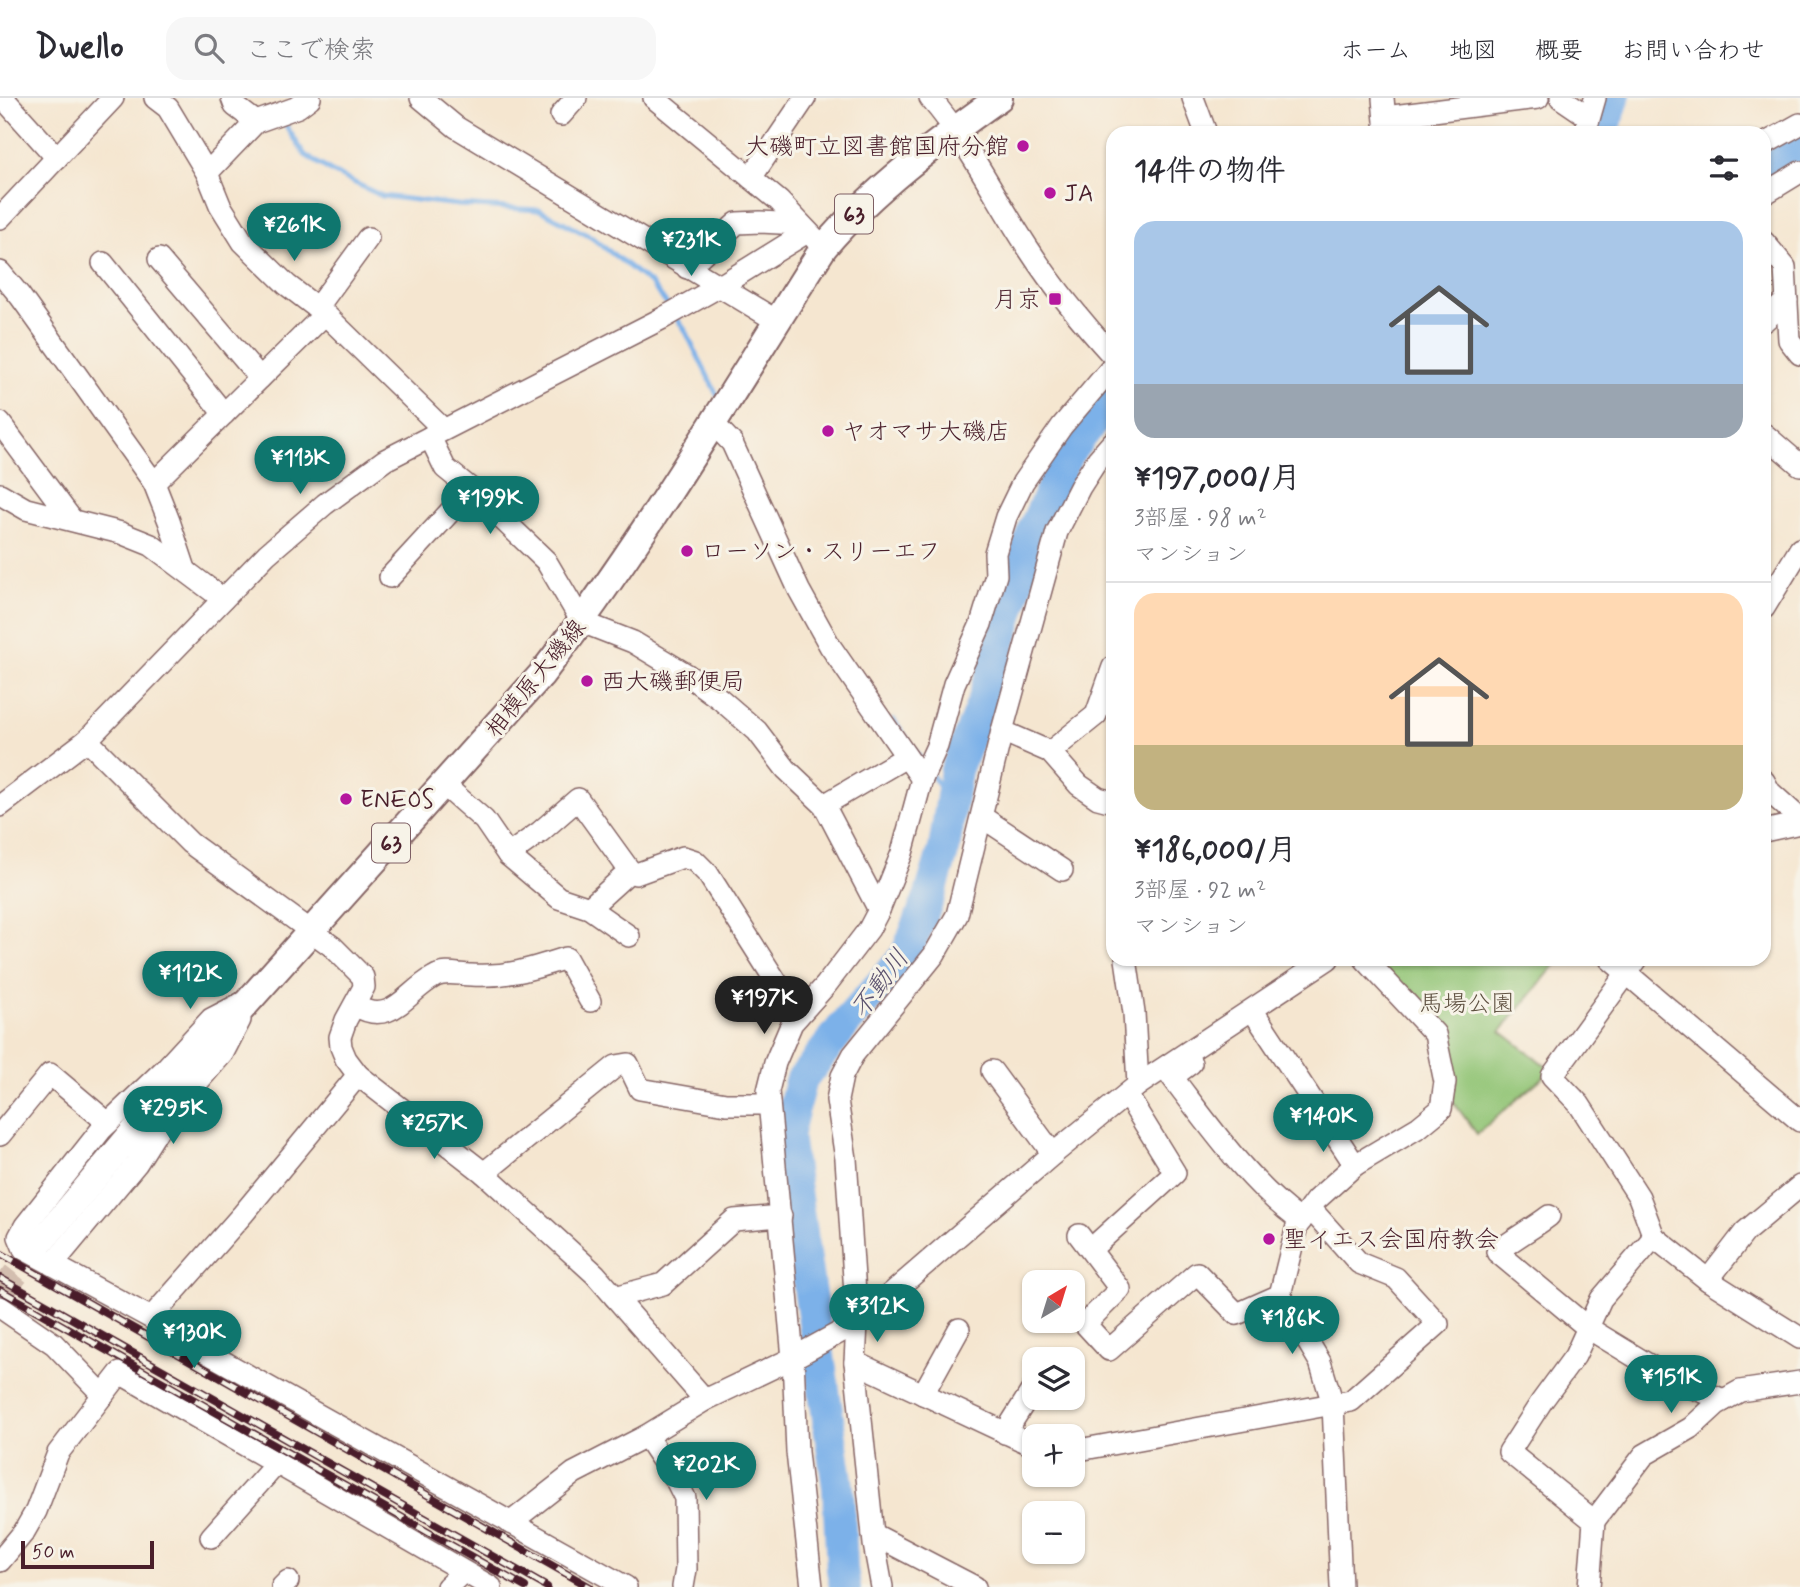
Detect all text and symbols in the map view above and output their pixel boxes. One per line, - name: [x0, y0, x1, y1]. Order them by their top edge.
- search box: [166, 17, 656, 80]
- text: Dwello: [35, 26, 124, 70]
- icon: search: [190, 29, 228, 67]
- text: ここで検索: [246, 34, 376, 68]
- text: ホーム: [1340, 36, 1411, 67]
- text: 地図: [1449, 36, 1497, 67]
- text: 概要: [1535, 36, 1583, 67]
- text: お問い合わせ: [1621, 36, 1765, 67]
- place label: 大磯町立図書館国府分館: [745, 132, 1009, 163]
- marker: 大磯町立図書館国府分館: [1015, 138, 1031, 154]
- icon: filters: [1705, 149, 1743, 187]
- text: 14件の物件: [1134, 152, 1286, 191]
- place label: JA: [1064, 179, 1094, 210]
- marker: JA: [1042, 185, 1058, 201]
- road number: 63: [835, 195, 873, 234]
- pin: ¥261K: [245, 204, 343, 263]
- text: ¥261K: [263, 211, 325, 241]
- pin: ¥231K: [642, 218, 740, 278]
- text: ¥231K: [661, 226, 721, 256]
- icon: home: [1376, 267, 1502, 393]
- place label: 月京: [993, 285, 1041, 316]
- marker: 月京: [1047, 291, 1063, 307]
- place label: ヤオマサ大磯店: [842, 417, 1010, 448]
- marker: ヤオマサ大磯店: [820, 423, 836, 439]
- pin: ¥113K: [251, 436, 349, 496]
- text: ¥113K: [270, 444, 330, 474]
- text: ¥197,000/月: [1134, 459, 1301, 498]
- pin: ¥199K: [441, 476, 539, 536]
- text: ¥199K: [457, 484, 523, 514]
- text: 3部屋 · 98 m²: [1134, 504, 1267, 534]
- place label: ローソン・スリーエフ: [701, 537, 941, 568]
- text: マンション: [1134, 540, 1248, 570]
- marker: ローソン・スリーエフ: [679, 543, 695, 559]
- street label: 相模原大磯線: [479, 613, 594, 745]
- icon: home: [1376, 639, 1502, 765]
- place label: 西大磯郵便局: [601, 667, 745, 698]
- marker: 西大磯郵便局: [579, 673, 595, 689]
- place label: ENEOS: [360, 785, 434, 816]
- marker: ENEOS: [338, 791, 354, 807]
- road number: 63: [372, 824, 410, 862]
- text: ¥186,000/月: [1134, 831, 1297, 870]
- text: 3部屋 · 92 m²: [1134, 876, 1266, 906]
- text: マンション: [1134, 912, 1248, 942]
- water label: 不動川: [844, 943, 918, 1026]
- pin: ¥112K: [141, 951, 239, 1011]
- text: ¥112K: [158, 959, 222, 989]
- pin: ¥197K: [715, 976, 813, 1036]
- text: ¥197K: [731, 984, 797, 1014]
- park label: 馬場公園: [1419, 989, 1515, 1020]
- pin: ¥295K: [124, 1086, 222, 1146]
- text: ¥295K: [139, 1094, 207, 1124]
- pin: ¥140K: [1274, 1094, 1372, 1154]
- pin: ¥257K: [385, 1102, 483, 1161]
- text: ¥140K: [1289, 1102, 1357, 1132]
- text: ¥257K: [401, 1109, 467, 1139]
- place label: 聖イエス会国府教会: [1283, 1225, 1499, 1256]
- marker: 聖イエス会国府教会: [1261, 1231, 1277, 1247]
- north arrow: [1022, 1270, 1085, 1334]
- map controls: [1022, 1270, 1085, 1564]
- pin: ¥312K: [828, 1284, 926, 1344]
- text: ¥312K: [845, 1292, 909, 1322]
- pin: ¥186K: [1243, 1296, 1341, 1356]
- text: ¥186K: [1260, 1304, 1324, 1334]
- pin: ¥130K: [145, 1310, 243, 1370]
- text: ¥130K: [162, 1318, 226, 1348]
- button: layers: [1022, 1347, 1085, 1410]
- pin: ¥151K: [1622, 1356, 1720, 1415]
- text: ¥151K: [1641, 1363, 1701, 1393]
- button: +: [1022, 1424, 1085, 1487]
- pin: ¥202K: [657, 1442, 755, 1502]
- text: ¥202K: [672, 1450, 740, 1480]
- button: −: [1022, 1501, 1085, 1564]
- scale bar: [21, 1538, 154, 1570]
- text: 50 m: [32, 1540, 75, 1565]

